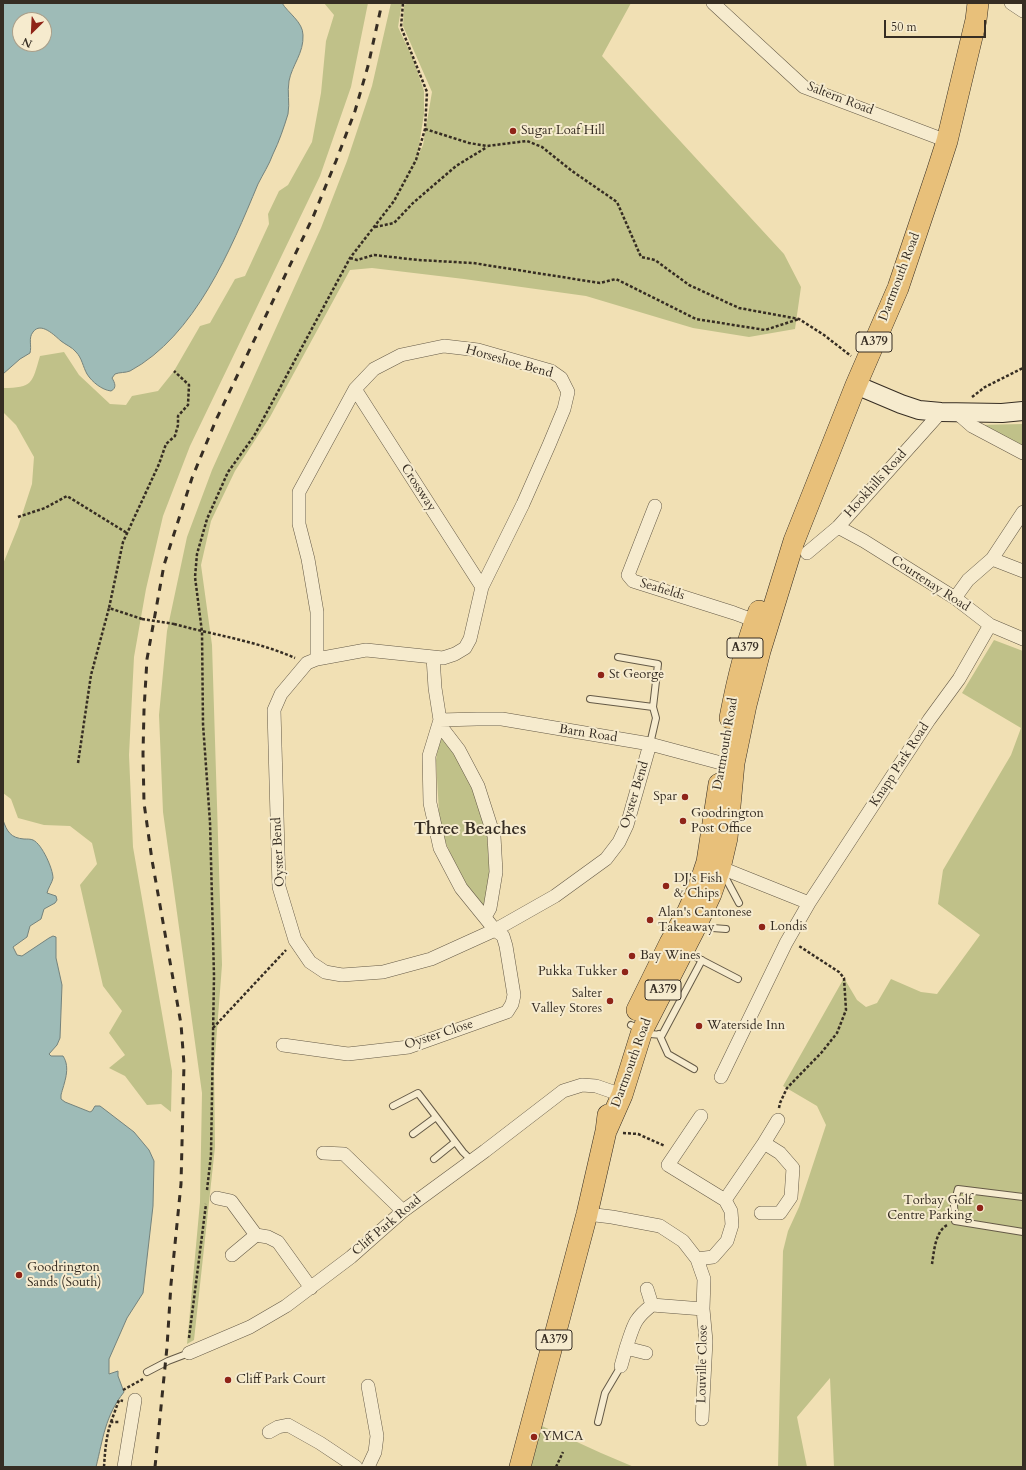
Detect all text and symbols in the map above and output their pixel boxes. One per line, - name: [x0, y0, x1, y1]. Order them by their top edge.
- north arrow: [12, 12, 52, 52]
- scale bar: [886, 12, 988, 38]
- text: 50 m: [891, 19, 917, 35]
- text: N: [20, 34, 35, 51]
- street label: Saltern Road: [805, 79, 875, 119]
- place label: Sugar Loaf Hill: [521, 123, 605, 139]
- marker: Sugar Loaf Hill: [508, 126, 518, 136]
- street label: Dartmouth Road: [876, 231, 924, 323]
- road number: A379: [856, 332, 892, 352]
- street label: Horseshoe Bend: [464, 342, 554, 382]
- street label: Hookhills Road: [842, 447, 910, 521]
- street label: Crossway: [397, 461, 439, 515]
- street label: Courtenay Road: [888, 553, 972, 615]
- street label: Seafields: [638, 576, 686, 604]
- road number: A379: [727, 638, 763, 658]
- place label: St George: [609, 667, 664, 683]
- marker: St George: [596, 670, 606, 680]
- street label: Dartmouth Road: [710, 697, 742, 791]
- street label: Knapp Park Road: [867, 720, 933, 810]
- street label: Barn Road: [558, 722, 618, 746]
- street label: Oyster Bend: [617, 759, 653, 831]
- place label: Spar: [653, 789, 677, 805]
- marker: Spar: [680, 792, 690, 802]
- place label: Goodrington Post Office: [691, 806, 764, 837]
- marker: Goodrington Post Office: [678, 816, 688, 826]
- street label: Oyster Bend: [269, 817, 289, 887]
- district label: Three Beaches: [414, 820, 526, 840]
- place label: DJ's Fish & Chips: [674, 871, 722, 902]
- marker: DJ's Fish & Chips: [661, 881, 671, 891]
- place label: Alan's Cantonese Takeaway: [658, 905, 752, 936]
- marker: Alan's Cantonese Takeaway: [645, 915, 655, 925]
- place label: Londis: [770, 919, 807, 935]
- marker: Londis: [757, 922, 767, 932]
- place label: Bay Wines: [640, 948, 700, 964]
- marker: Bay Wines: [627, 951, 637, 961]
- place label: Pukka Tukker: [538, 964, 617, 980]
- marker: Pukka Tukker: [620, 967, 630, 977]
- road number: A379: [645, 980, 681, 1000]
- place label: Salter Valley Stores: [531, 986, 602, 1017]
- marker: Salter Valley Stores: [605, 996, 615, 1006]
- street label: Dartmouth Road: [609, 1016, 655, 1110]
- street label: Oyster Close: [403, 1017, 475, 1053]
- place label: Waterside Inn: [707, 1018, 785, 1034]
- marker: Waterside Inn: [694, 1021, 704, 1031]
- street label: Cliff Park Road: [349, 1193, 425, 1259]
- place label: Torbay Golf Centre Parking: [887, 1193, 972, 1224]
- marker: Torbay Golf Centre Parking: [975, 1203, 985, 1213]
- place label: Goodrington Sands (South): [27, 1260, 101, 1291]
- marker: Goodrington Sands (South): [14, 1270, 24, 1280]
- street label: Louville Close: [695, 1324, 711, 1404]
- road number: A379: [536, 1330, 572, 1350]
- place label: Cliff Park Court: [236, 1372, 326, 1388]
- marker: Cliff Park Court: [223, 1375, 233, 1385]
- place label: YMCA: [542, 1429, 583, 1445]
- marker: YMCA: [529, 1432, 539, 1442]

